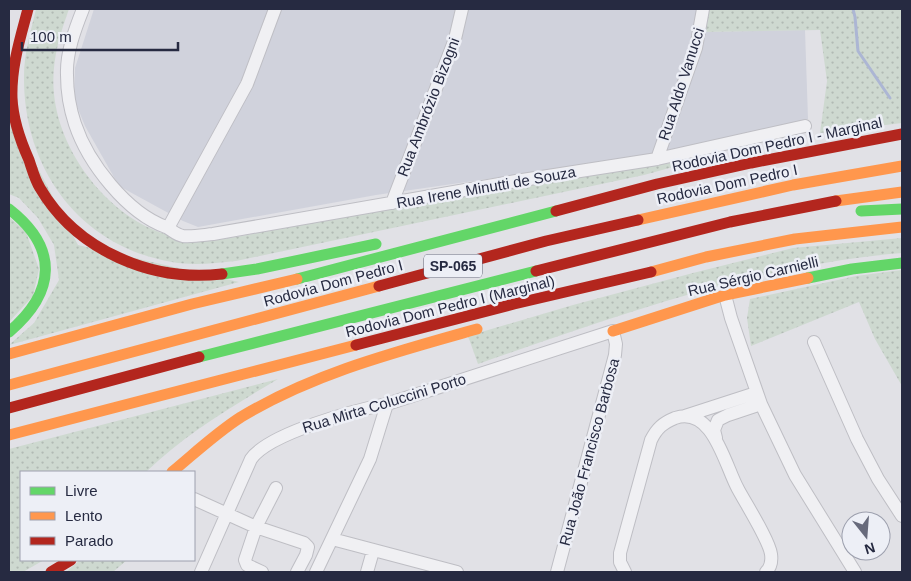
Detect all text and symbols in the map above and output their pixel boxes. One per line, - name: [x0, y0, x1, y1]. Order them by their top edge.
- scale bar: [22, 20, 179, 52]
- street label: Rua Aldo Vanucci: [655, 26, 707, 142]
- text: 100 m: [30, 28, 72, 45]
- street label: Rua Ambrózio Bizogni: [394, 35, 462, 179]
- street label: Rodovia Dom Pedro I - Marginal: [670, 113, 884, 175]
- street label: Rodovia Dom Pedro I: [655, 161, 799, 207]
- street label: Rua Irene Minutti de Souza: [395, 163, 578, 211]
- street label: Rua Sérgio Carnielli: [686, 253, 820, 299]
- road number: SP-065: [424, 255, 482, 278]
- street label: Rodovia Dom Pedro I: [262, 256, 404, 310]
- street label: Rodovia Dom Pedro I (Marginal): [344, 272, 556, 340]
- street label: Rua João Francisco Barbosa: [556, 356, 622, 548]
- street label: Rua Mirta Coluccini Porto: [300, 370, 468, 436]
- legend: [20, 471, 195, 561]
- text: Livre: [65, 482, 98, 499]
- text: Lento: [65, 507, 103, 524]
- north arrow: [841, 511, 891, 561]
- text: Parado: [65, 532, 113, 549]
- text: N: [863, 539, 877, 558]

